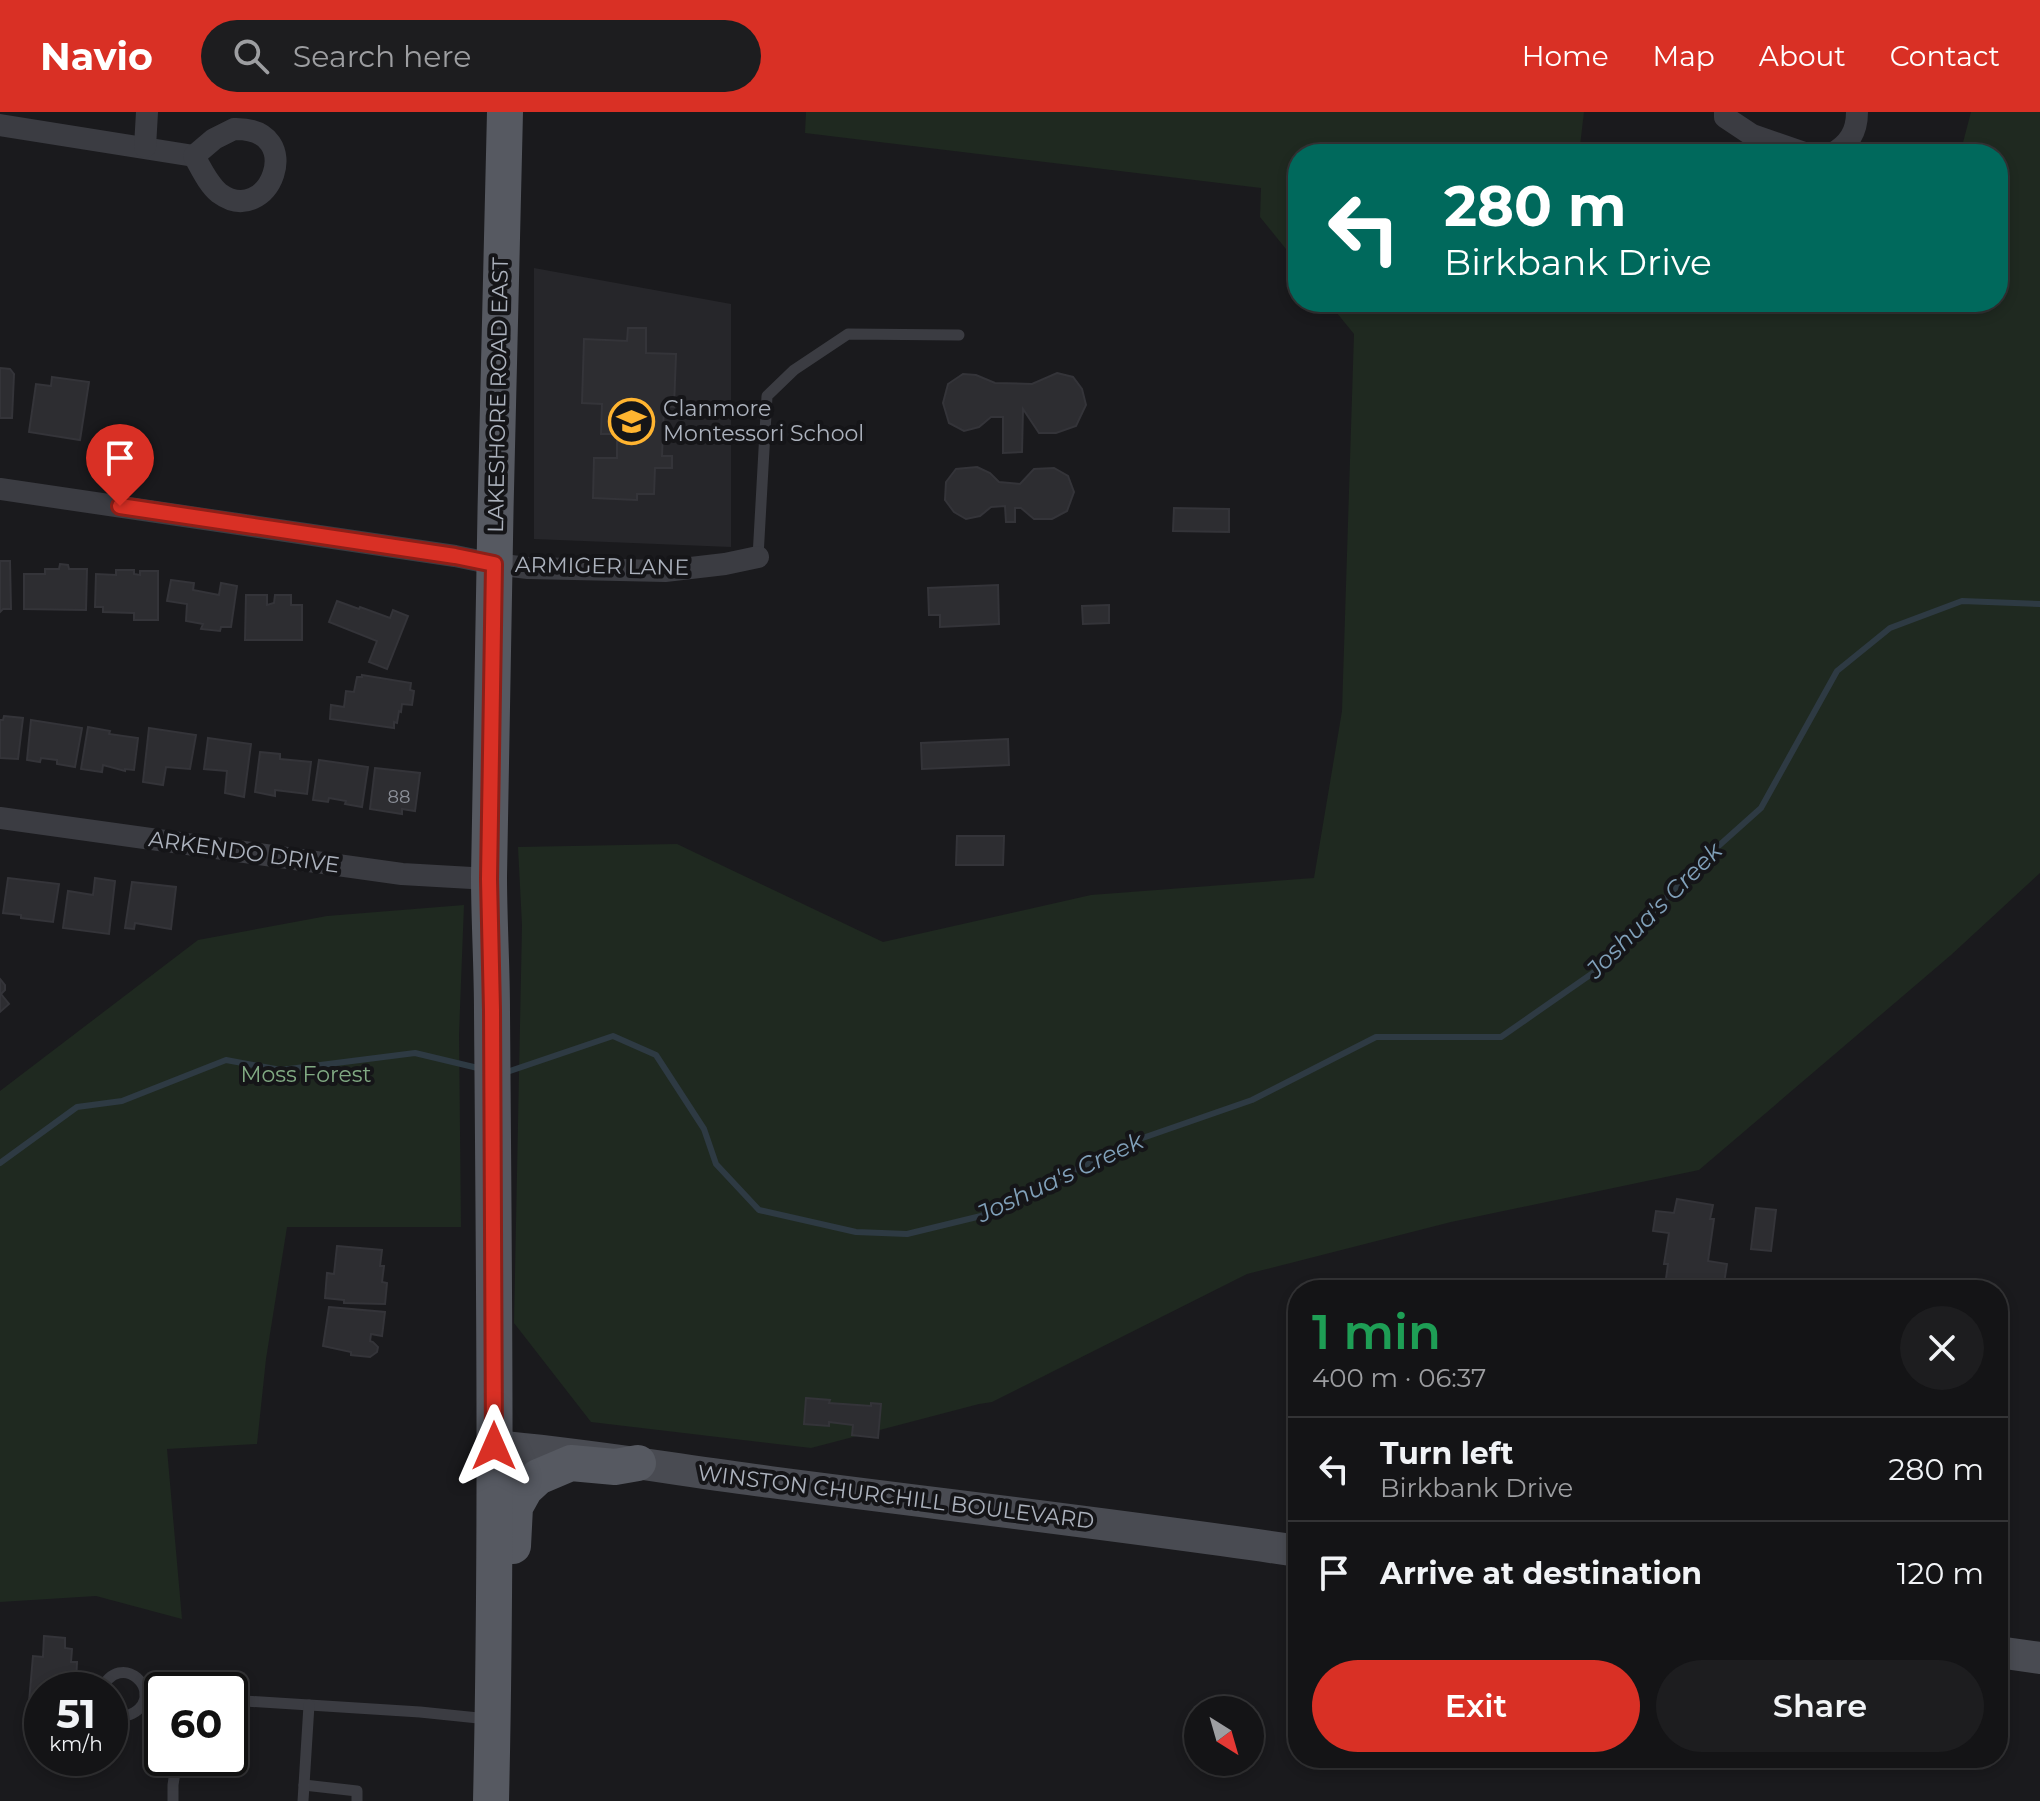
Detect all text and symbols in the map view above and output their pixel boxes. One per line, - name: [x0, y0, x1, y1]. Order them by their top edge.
- search box: [201, 20, 761, 92]
- text: Navio: [40, 33, 153, 80]
- icon: search: [229, 34, 273, 78]
- text: Search here: [293, 38, 471, 75]
- text: Home: [1522, 39, 1609, 73]
- text: Map: [1653, 39, 1715, 73]
- text: About: [1759, 39, 1846, 73]
- text: Contact: [1890, 39, 2000, 73]
- text: 280 m: [1444, 172, 1627, 240]
- icon: left: [1312, 176, 1416, 280]
- text: Birkbank Drive: [1444, 240, 1712, 284]
- street label: LAKESHORE ROAD EAST: [482, 257, 514, 533]
- place label: Clanmore Montessori School: [663, 395, 864, 447]
- school or university icon: Clanmore Montessori School: [608, 397, 656, 445]
- pin: [86, 424, 154, 506]
- icon: arrive: [98, 436, 142, 480]
- street label: ARMIGER LANE: [515, 551, 689, 581]
- house number: 88: [388, 786, 410, 808]
- street label: ARKENDO DRIVE: [147, 825, 341, 879]
- water label: Joshua's Creek: [1579, 835, 1729, 985]
- park label: Moss Forest: [241, 1061, 371, 1088]
- water label: Joshua's Creek: [971, 1125, 1149, 1229]
- text: 1 min: [1312, 1303, 1441, 1361]
- button: close: [1900, 1306, 1984, 1390]
- text: 400 m · 06:37: [1312, 1362, 1486, 1394]
- position arrow: [452, 1404, 536, 1488]
- text: Turn left: [1380, 1435, 1513, 1472]
- icon: left: [1312, 1447, 1356, 1491]
- text: 280 m: [1888, 1451, 1984, 1488]
- street label: WINSTON CHURCHILL BOULEVARD: [696, 1459, 1096, 1535]
- text: Birkbank Drive: [1380, 1472, 1573, 1504]
- icon: arrive: [1312, 1551, 1356, 1595]
- text: Arrive at destination: [1380, 1555, 1702, 1592]
- text: 120 m: [1897, 1555, 1984, 1592]
- button: Exit: [1312, 1660, 1640, 1752]
- button: Share: [1656, 1660, 1984, 1752]
- speed limit sign: 60: [144, 1672, 248, 1776]
- text: 51: [56, 1689, 96, 1738]
- north arrow: [1184, 1696, 1264, 1776]
- map controls: [1184, 1696, 1264, 1776]
- text: km/h: [49, 1732, 103, 1756]

